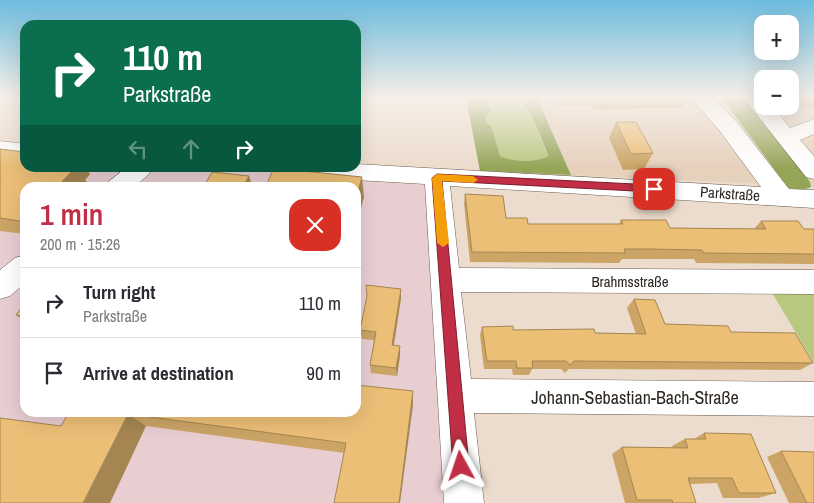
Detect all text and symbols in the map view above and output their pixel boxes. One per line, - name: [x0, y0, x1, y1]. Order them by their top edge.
- map controls: [754, 15, 799, 115]
- button: +: [754, 15, 799, 60]
- text: 110 m: [123, 34, 203, 81]
- icon: right: [40, 40, 105, 105]
- button: −: [754, 70, 799, 115]
- text: Parkstraße: [123, 79, 211, 109]
- icon: left: [124, 135, 152, 163]
- icon: ahead: [177, 135, 205, 163]
- icon: right: [230, 135, 258, 163]
- pin: [633, 168, 675, 210]
- icon: arrive: [640, 175, 668, 203]
- street label: Parkstraße: [699, 181, 761, 206]
- text: 1 min: [40, 194, 103, 234]
- button: close: [289, 199, 341, 251]
- text: 200 m · 15:26: [40, 233, 120, 255]
- street label: Brahmsstraße: [591, 271, 669, 292]
- text: Turn right: [83, 279, 155, 305]
- icon: right: [40, 289, 68, 317]
- text: 110 m: [299, 290, 341, 316]
- text: Parkstraße: [83, 305, 147, 327]
- icon: arrive: [40, 359, 68, 387]
- text: Arrive at destination: [83, 360, 234, 386]
- text: 90 m: [306, 360, 341, 386]
- street label: Johann-Sebastian-Bach-Straße: [531, 385, 739, 410]
- position arrow: [434, 439, 486, 491]

